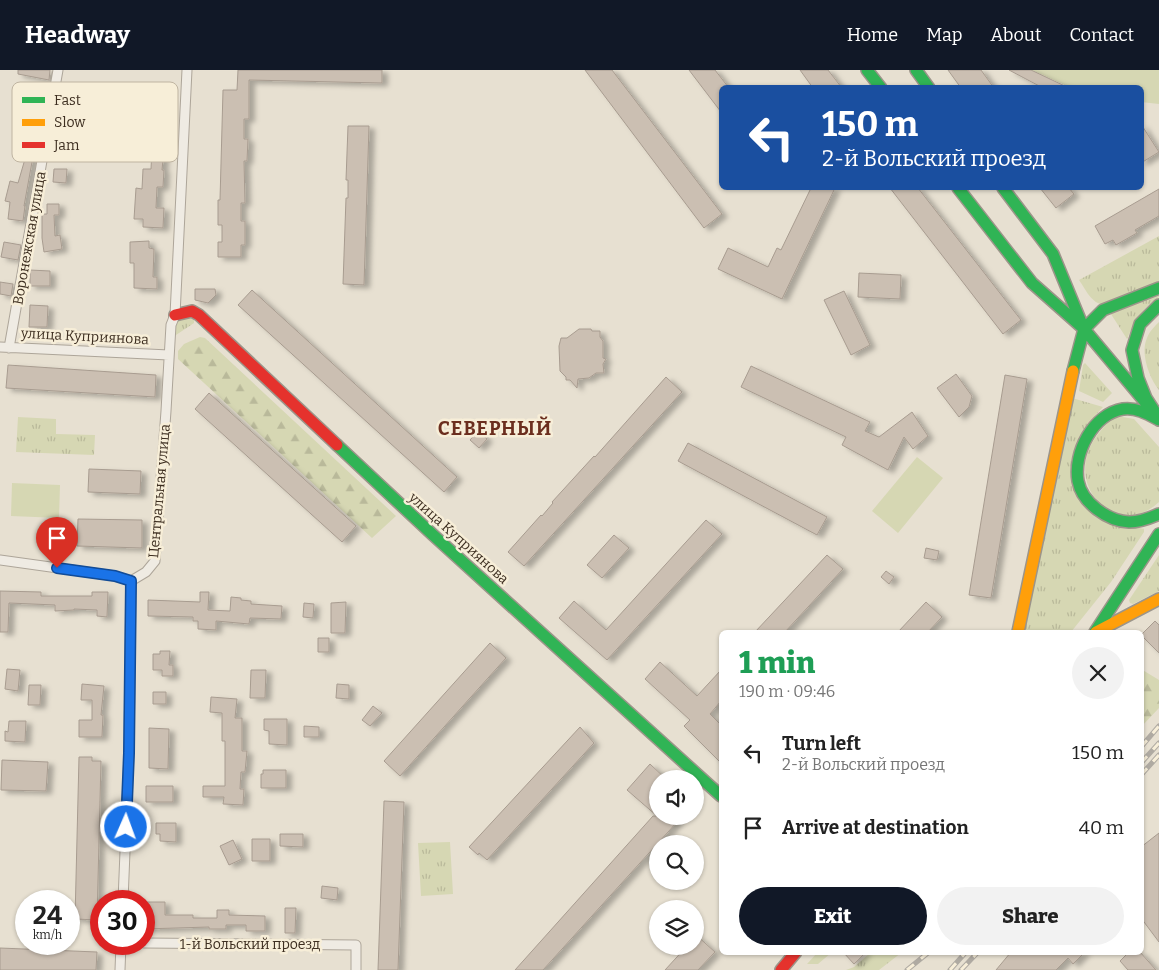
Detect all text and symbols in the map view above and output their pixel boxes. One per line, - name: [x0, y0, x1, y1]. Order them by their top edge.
- text: Headway: [25, 21, 130, 49]
- text: Home: [847, 24, 898, 46]
- text: Map: [926, 24, 962, 46]
- text: About: [990, 24, 1041, 46]
- text: Contact: [1069, 24, 1134, 46]
- legend: [12, 82, 178, 162]
- text: Fast: [54, 92, 81, 109]
- text: 150 m: [822, 103, 918, 145]
- icon: left: [739, 105, 804, 170]
- text: Slow: [54, 114, 86, 131]
- text: Jam: [53, 137, 80, 154]
- text: 2-й Вольский проезд: [822, 145, 1046, 172]
- street label: Воронежская улица: [9, 170, 50, 306]
- street label: улица Куприянова: [20, 325, 150, 348]
- district label: СЕВЕРНЫЙ: [438, 416, 552, 440]
- street label: Центральная улица: [145, 423, 174, 559]
- street label: улица Куприянова: [405, 489, 512, 588]
- pin: [36, 517, 78, 568]
- icon: arrive: [43, 524, 71, 552]
- text: 1 min: [739, 645, 815, 681]
- button: close: [1072, 647, 1124, 699]
- text: 190 m · 09:46: [739, 682, 835, 701]
- text: Turn left: [782, 732, 861, 755]
- icon: left: [739, 739, 767, 767]
- text: 150 m: [1072, 741, 1124, 764]
- text: 2-й Вольский проезд: [782, 755, 945, 774]
- map controls: [649, 770, 704, 955]
- button: sound: [649, 770, 704, 825]
- position arrow: [99, 800, 151, 852]
- icon: arrive: [739, 814, 767, 842]
- text: Arrive at destination: [782, 816, 969, 839]
- text: 40 m: [1079, 816, 1124, 839]
- button: search: [649, 835, 704, 890]
- button: Exit: [739, 887, 927, 945]
- button: Share: [937, 887, 1124, 945]
- speed limit sign: 30: [90, 890, 155, 955]
- button: layers: [649, 900, 704, 955]
- text: 24: [33, 901, 62, 931]
- text: km/h: [33, 928, 62, 942]
- street label: 1-й Вольский проезд: [180, 936, 321, 953]

